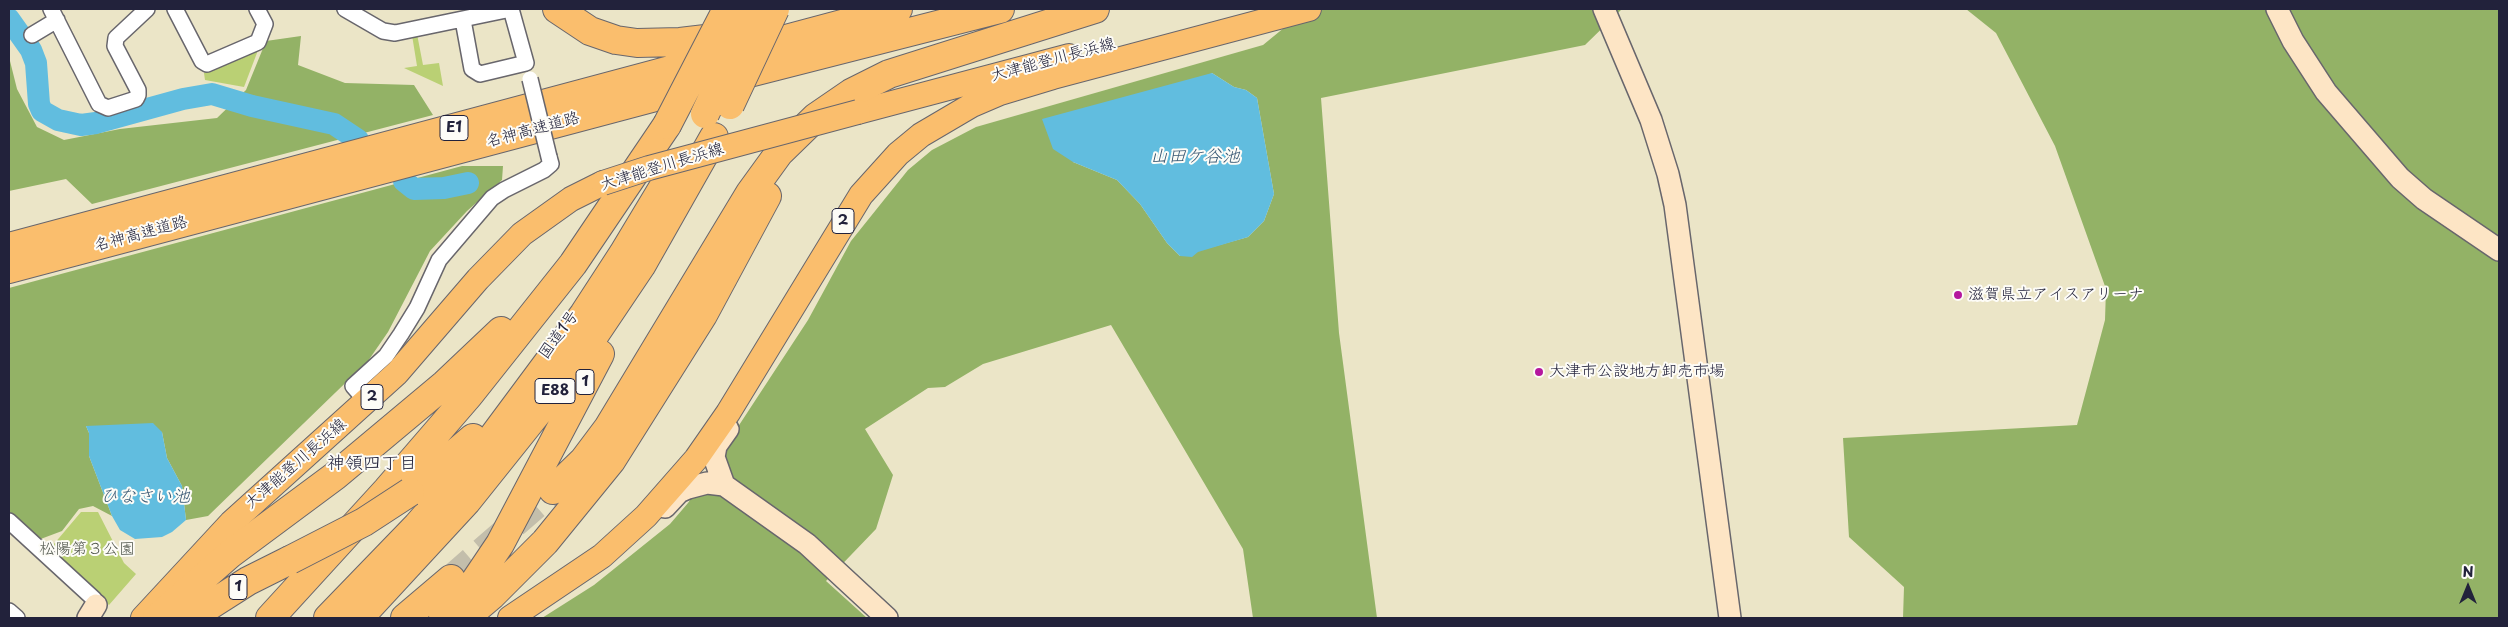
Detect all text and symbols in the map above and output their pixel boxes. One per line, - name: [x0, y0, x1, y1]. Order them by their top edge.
- street label: 大津能登川長浜線: [989, 34, 1117, 86]
- street label: 名神高速道路: [484, 108, 582, 152]
- road number: E1: [440, 116, 468, 140]
- street label: 大津能登川長浜線: [598, 139, 726, 195]
- water label: 山田ケ谷池: [1150, 146, 1240, 168]
- road number: 2: [832, 208, 854, 234]
- street label: 名神高速道路: [92, 212, 190, 256]
- place label: 滋賀県立アイスアリーナ: [1968, 285, 2144, 305]
- marker: 滋賀県立アイスアリーナ: [1952, 289, 1964, 301]
- street label: 国道1号: [535, 307, 583, 363]
- place label: 大津市公設地方卸売市場: [1549, 362, 1725, 382]
- marker: 大津市公設地方卸売市場: [1533, 366, 1545, 378]
- road number: 1: [576, 370, 594, 394]
- road number: E88: [535, 378, 575, 404]
- road number: 2: [361, 384, 383, 410]
- street label: 大津能登川長浜線: [241, 415, 351, 513]
- district label: 神領四丁目: [327, 453, 417, 475]
- water label: ひなさい池: [100, 486, 190, 508]
- park label: 松陽第３公園: [39, 540, 135, 560]
- text: N: [2462, 561, 2474, 582]
- north arrow: [2443, 562, 2493, 612]
- road number: 1: [229, 574, 247, 600]

